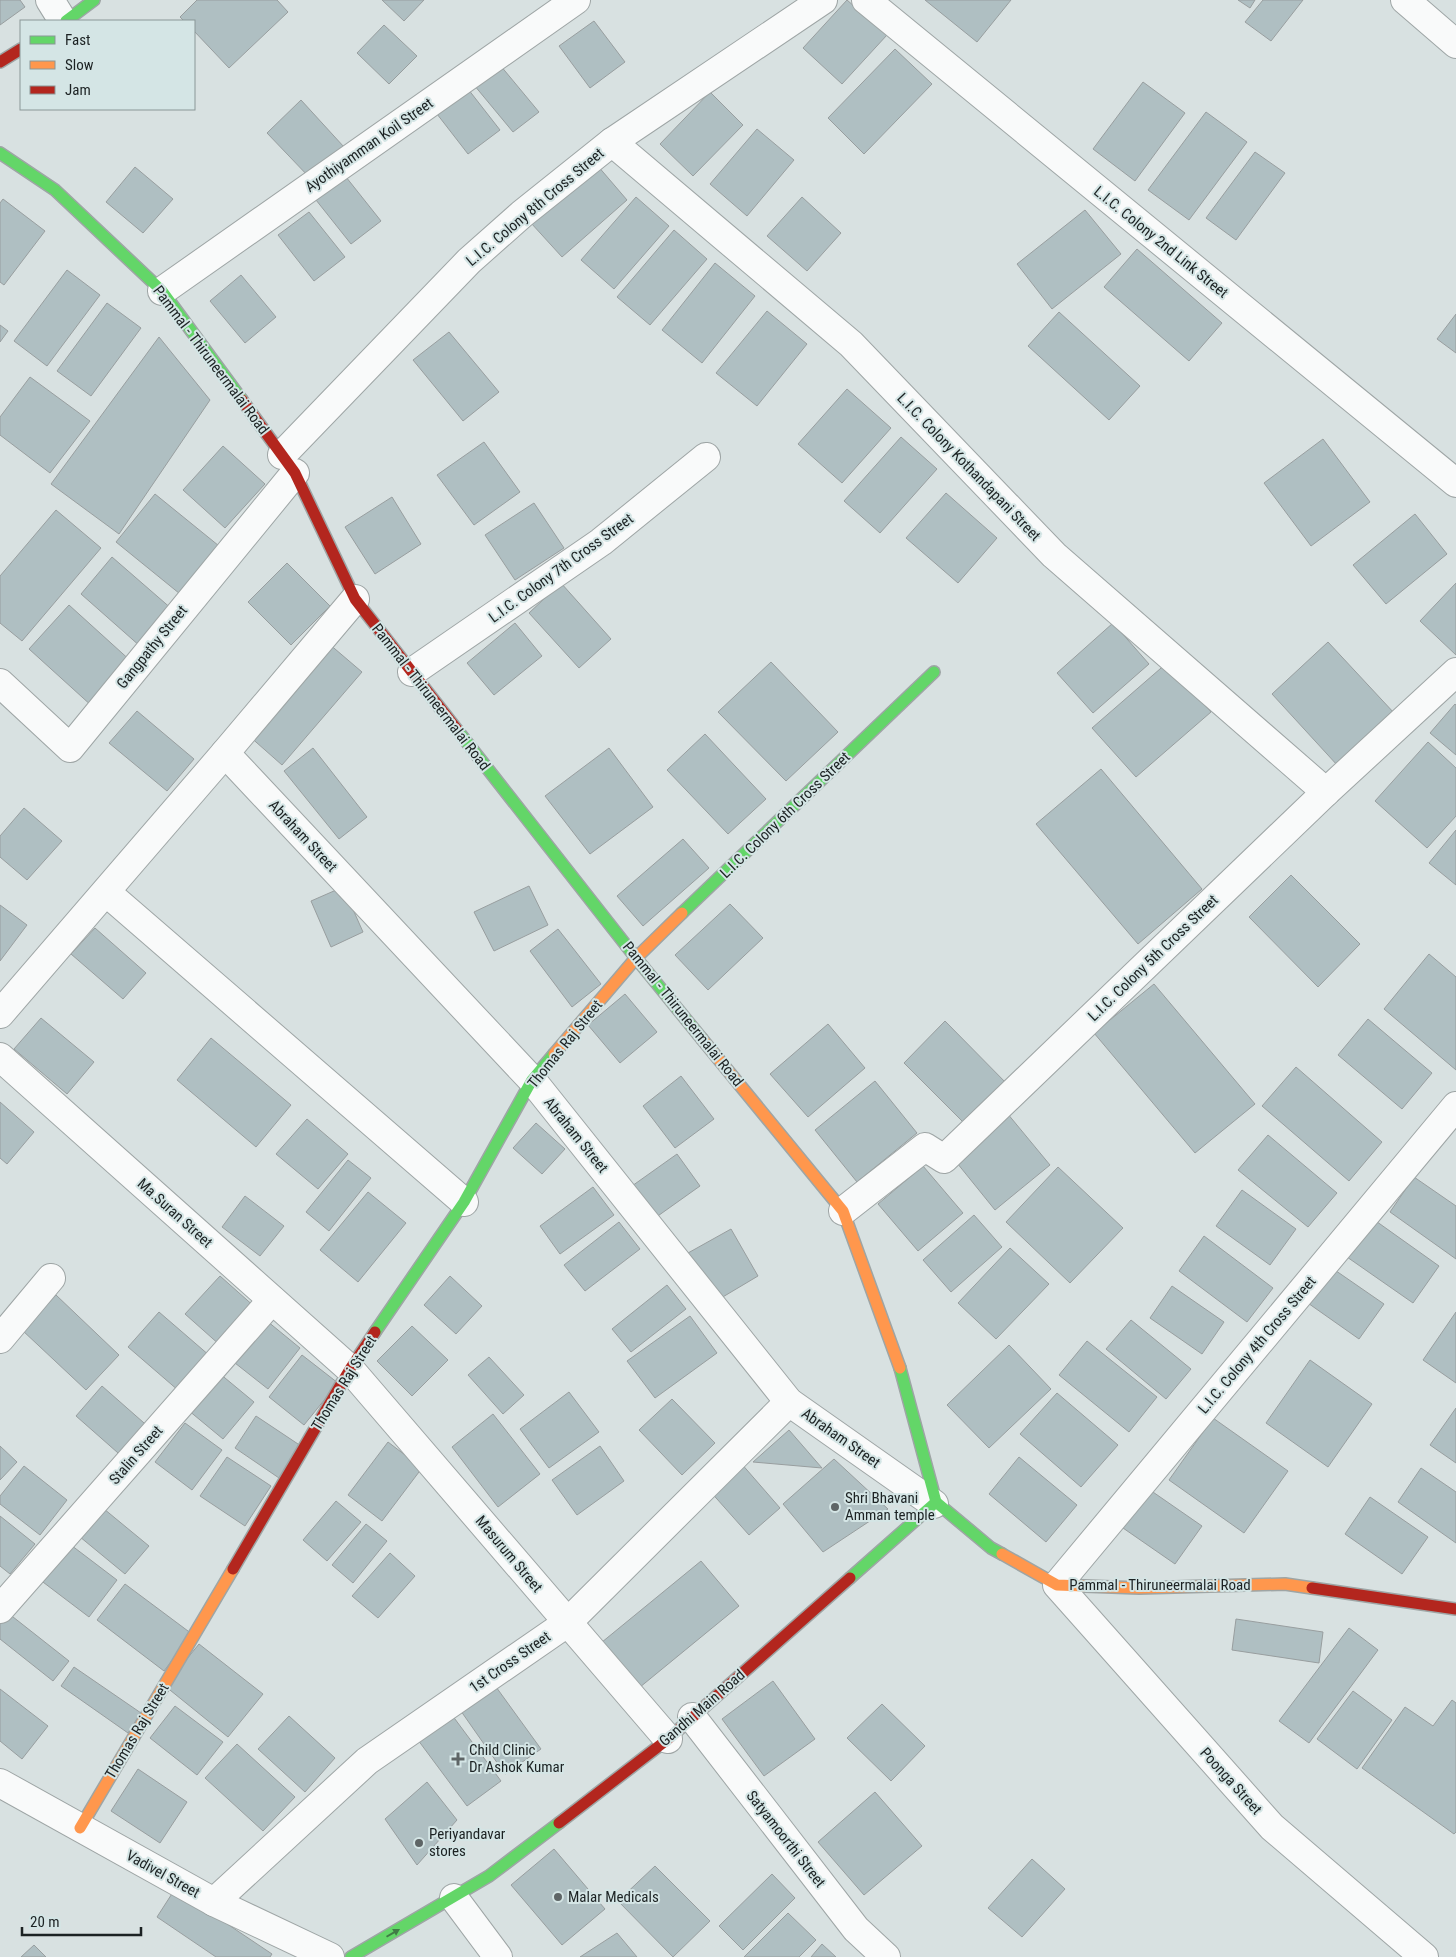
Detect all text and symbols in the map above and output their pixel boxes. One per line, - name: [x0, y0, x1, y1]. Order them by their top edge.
- legend: [20, 20, 195, 110]
- text: Fast: [65, 31, 90, 49]
- text: Slow: [65, 56, 94, 74]
- text: Jam: [65, 81, 91, 99]
- street label: Ayothiyamman Koil Street: [302, 94, 436, 196]
- street label: L.I.C. Colony 8th Cross Street: [463, 144, 607, 270]
- street label: L.I.C. Colony 2nd Link Street: [1090, 182, 1232, 302]
- street label: Pammal - Thiruneermalai Road: [149, 282, 273, 438]
- street label: L.I.C. Colony Kothandapani Street: [893, 389, 1045, 545]
- street label: L.I.C. Colony 7th Cross Street: [485, 510, 637, 626]
- street label: Gangpathy Street: [113, 602, 191, 692]
- street label: Pammal - Thiruneermalai Road: [368, 620, 494, 774]
- street label: L.I.C. Colony 6th Cross Street: [716, 748, 854, 882]
- street label: Abraham Street: [265, 796, 341, 876]
- street label: L.I.C. Colony 5th Cross Street: [1084, 891, 1222, 1025]
- street label: Pammal - Thiruneermalai Road: [619, 938, 747, 1090]
- street label: Thomas Raj Street: [524, 996, 606, 1092]
- street label: Abraham Street: [540, 1094, 612, 1176]
- street label: Ma.Suran Street: [134, 1175, 216, 1251]
- street label: L.I.C. Colony 4th Cross Street: [1194, 1273, 1320, 1417]
- street label: Thomas Raj Street: [308, 1332, 380, 1434]
- street label: Abraham Street: [798, 1404, 884, 1472]
- street label: Stalin Street: [106, 1422, 166, 1488]
- place label: Shri Bhavani Amman temple: [845, 1489, 935, 1524]
- marker: Shri Bhavani Amman temple: [829, 1501, 841, 1513]
- street label: Masurum Street: [472, 1512, 546, 1596]
- street label: Pammal - Thiruneermalai Road: [1069, 1576, 1251, 1594]
- street label: 1st Cross Street: [466, 1627, 554, 1697]
- street label: Gandhi Main Road: [655, 1666, 749, 1750]
- street label: Thomas Raj Street: [101, 1680, 173, 1782]
- place label: Child Clinic Dr Ashok Kumar: [469, 1741, 565, 1776]
- street label: Poonga Street: [1196, 1744, 1266, 1818]
- marker: Child Clinic Dr Ashok Kumar: [451, 1752, 465, 1766]
- street label: Satyamoorthi Street: [743, 1787, 829, 1891]
- place label: Periyandavar stores: [429, 1825, 506, 1860]
- marker: Periyandavar stores: [413, 1837, 425, 1849]
- street label: Vadivel Street: [123, 1846, 203, 1902]
- place label: Malar Medicals: [568, 1888, 659, 1906]
- marker: Malar Medicals: [552, 1891, 564, 1903]
- scale bar: [22, 1904, 141, 1936]
- text: 20 m: [30, 1913, 60, 1931]
- one-way arrow: [387, 1928, 400, 1937]

